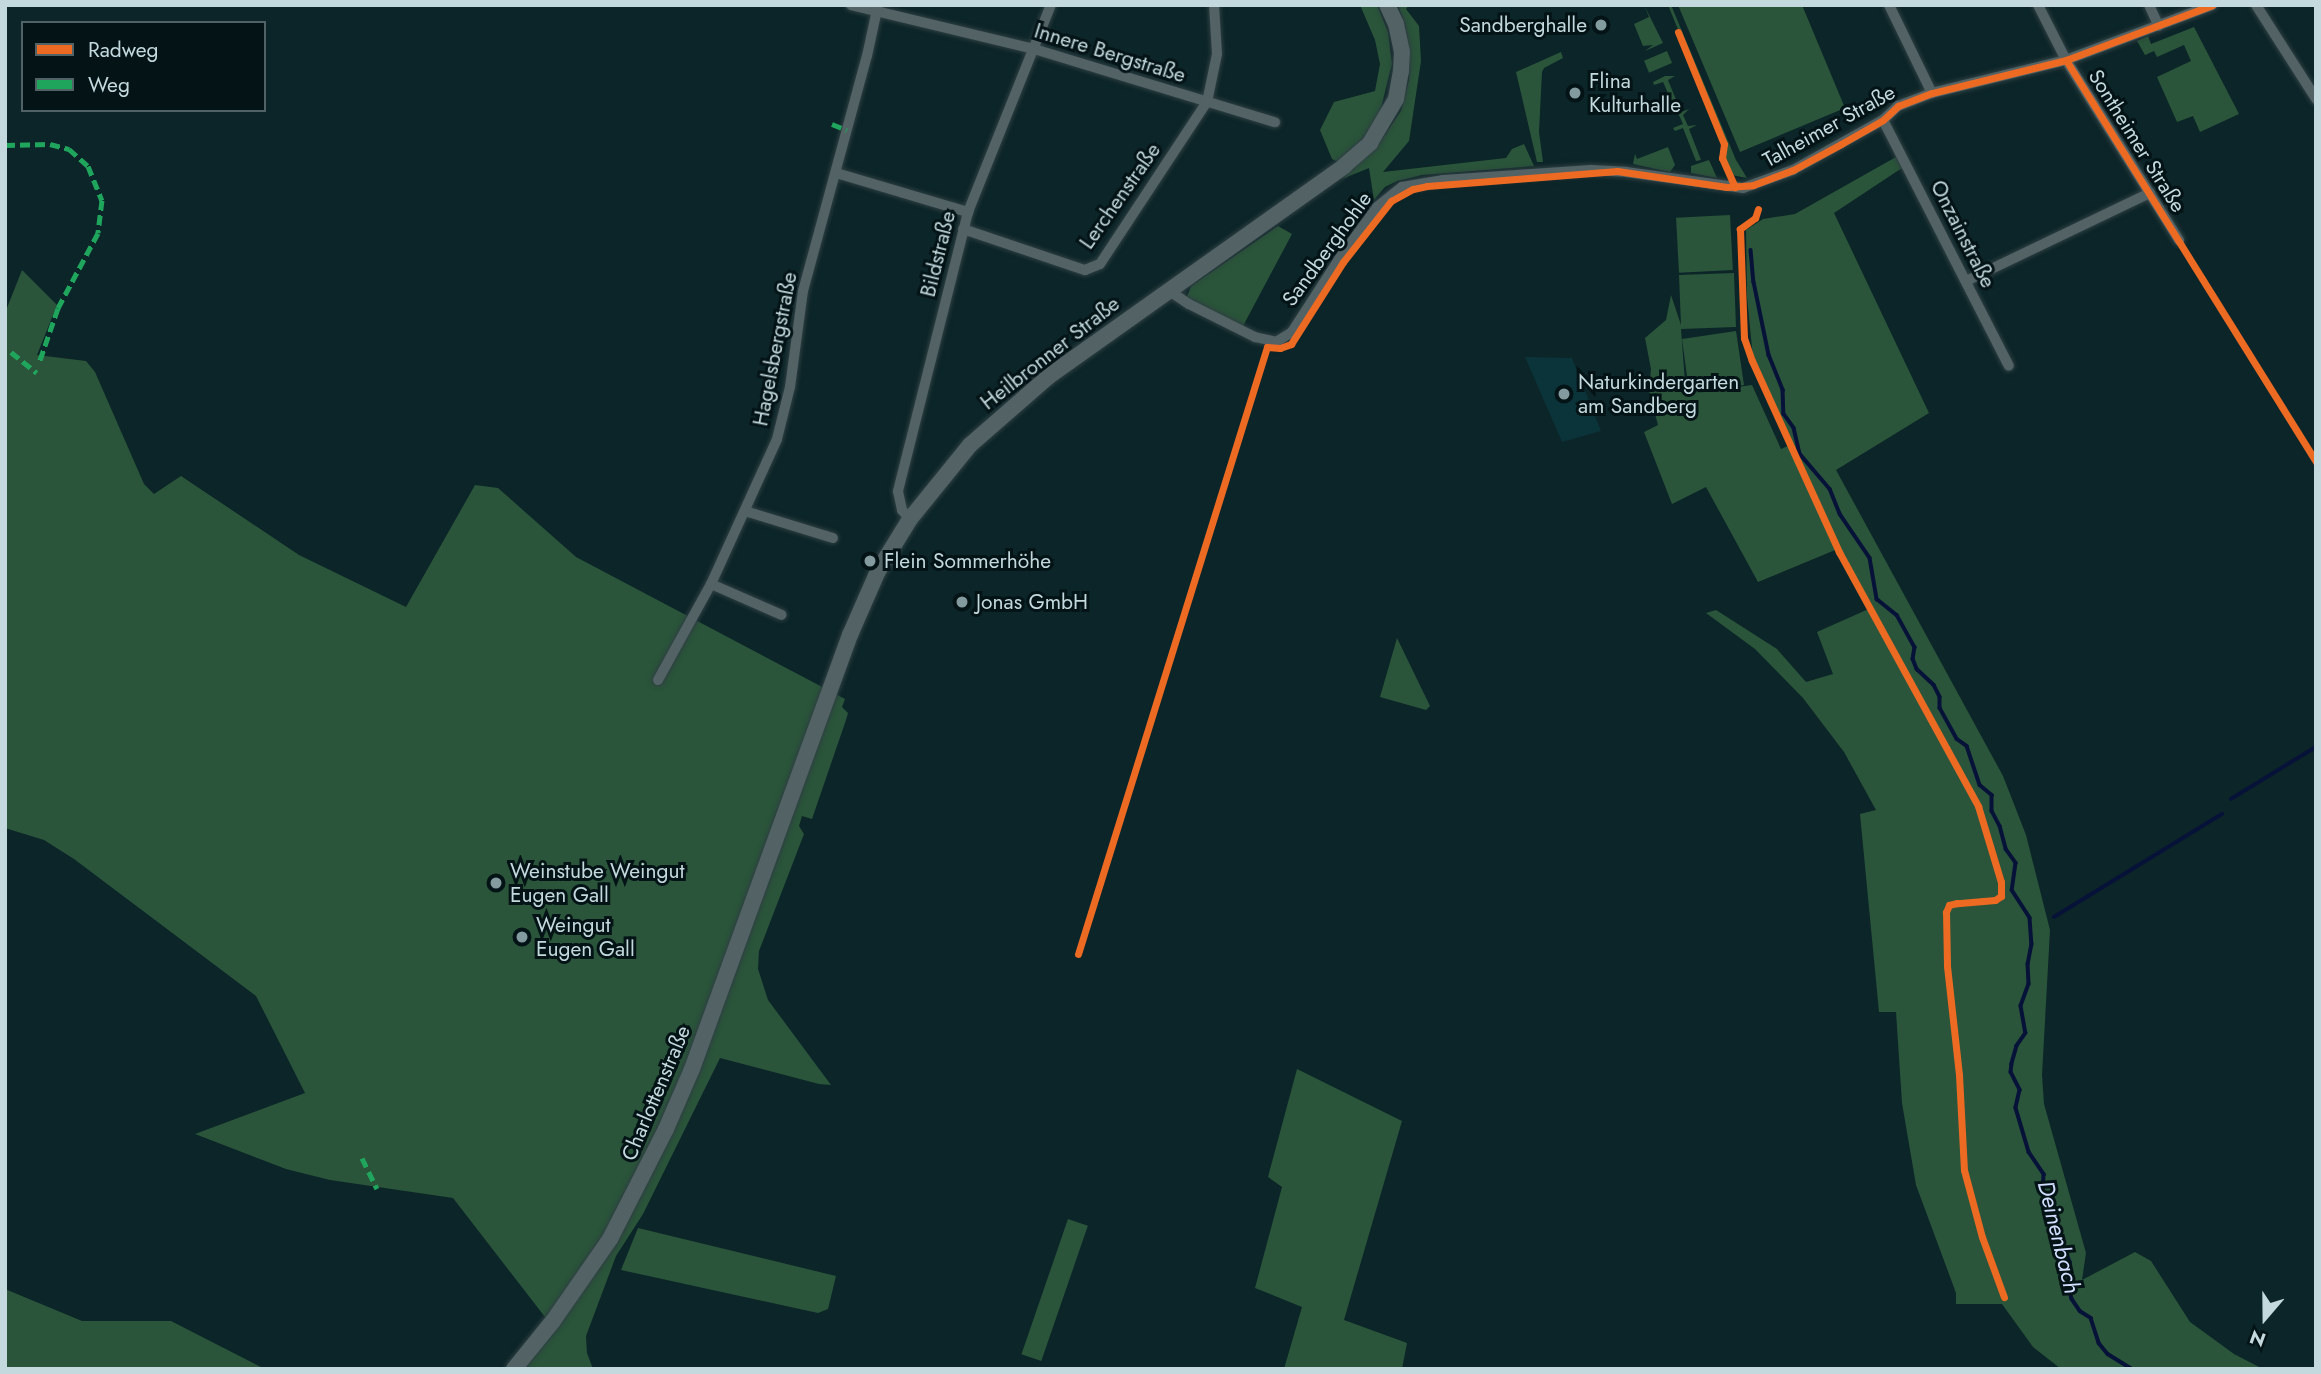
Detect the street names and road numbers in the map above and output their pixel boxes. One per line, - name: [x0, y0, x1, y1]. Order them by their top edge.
- street label: Innere Bergstraße: [1031, 18, 1189, 88]
- street label: Sontheimer Straße: [2083, 65, 2191, 217]
- street label: Talheimer Straße: [1759, 79, 1899, 173]
- street label: Lerchenstraße: [1074, 138, 1166, 254]
- street label: Onzainstraße: [1925, 176, 2001, 292]
- street label: Sandberghohle: [1277, 187, 1377, 311]
- street label: Bildstraße: [915, 209, 961, 299]
- street label: Hagelsbergstraße: [748, 270, 802, 428]
- street label: Heilbronner Straße: [976, 291, 1124, 415]
- street label: Charlottenstraße: [616, 1022, 696, 1164]

